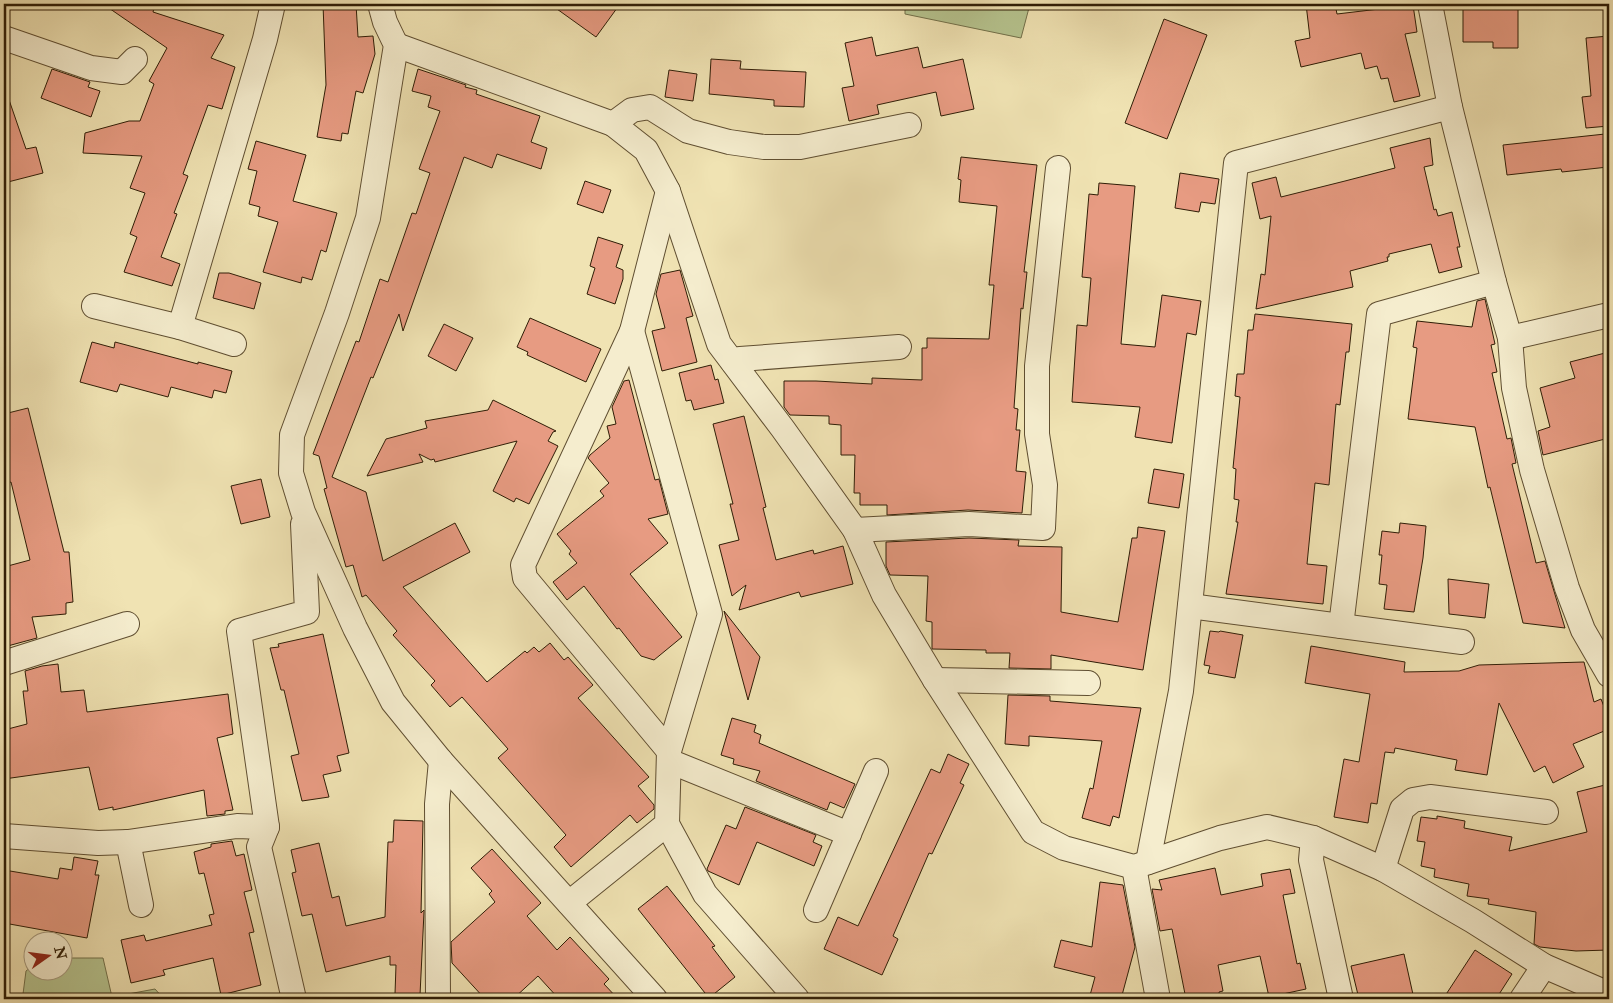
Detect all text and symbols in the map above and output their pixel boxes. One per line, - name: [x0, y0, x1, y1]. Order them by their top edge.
- north arrow: [22, 930, 72, 980]
- text: N: [50, 944, 70, 962]

